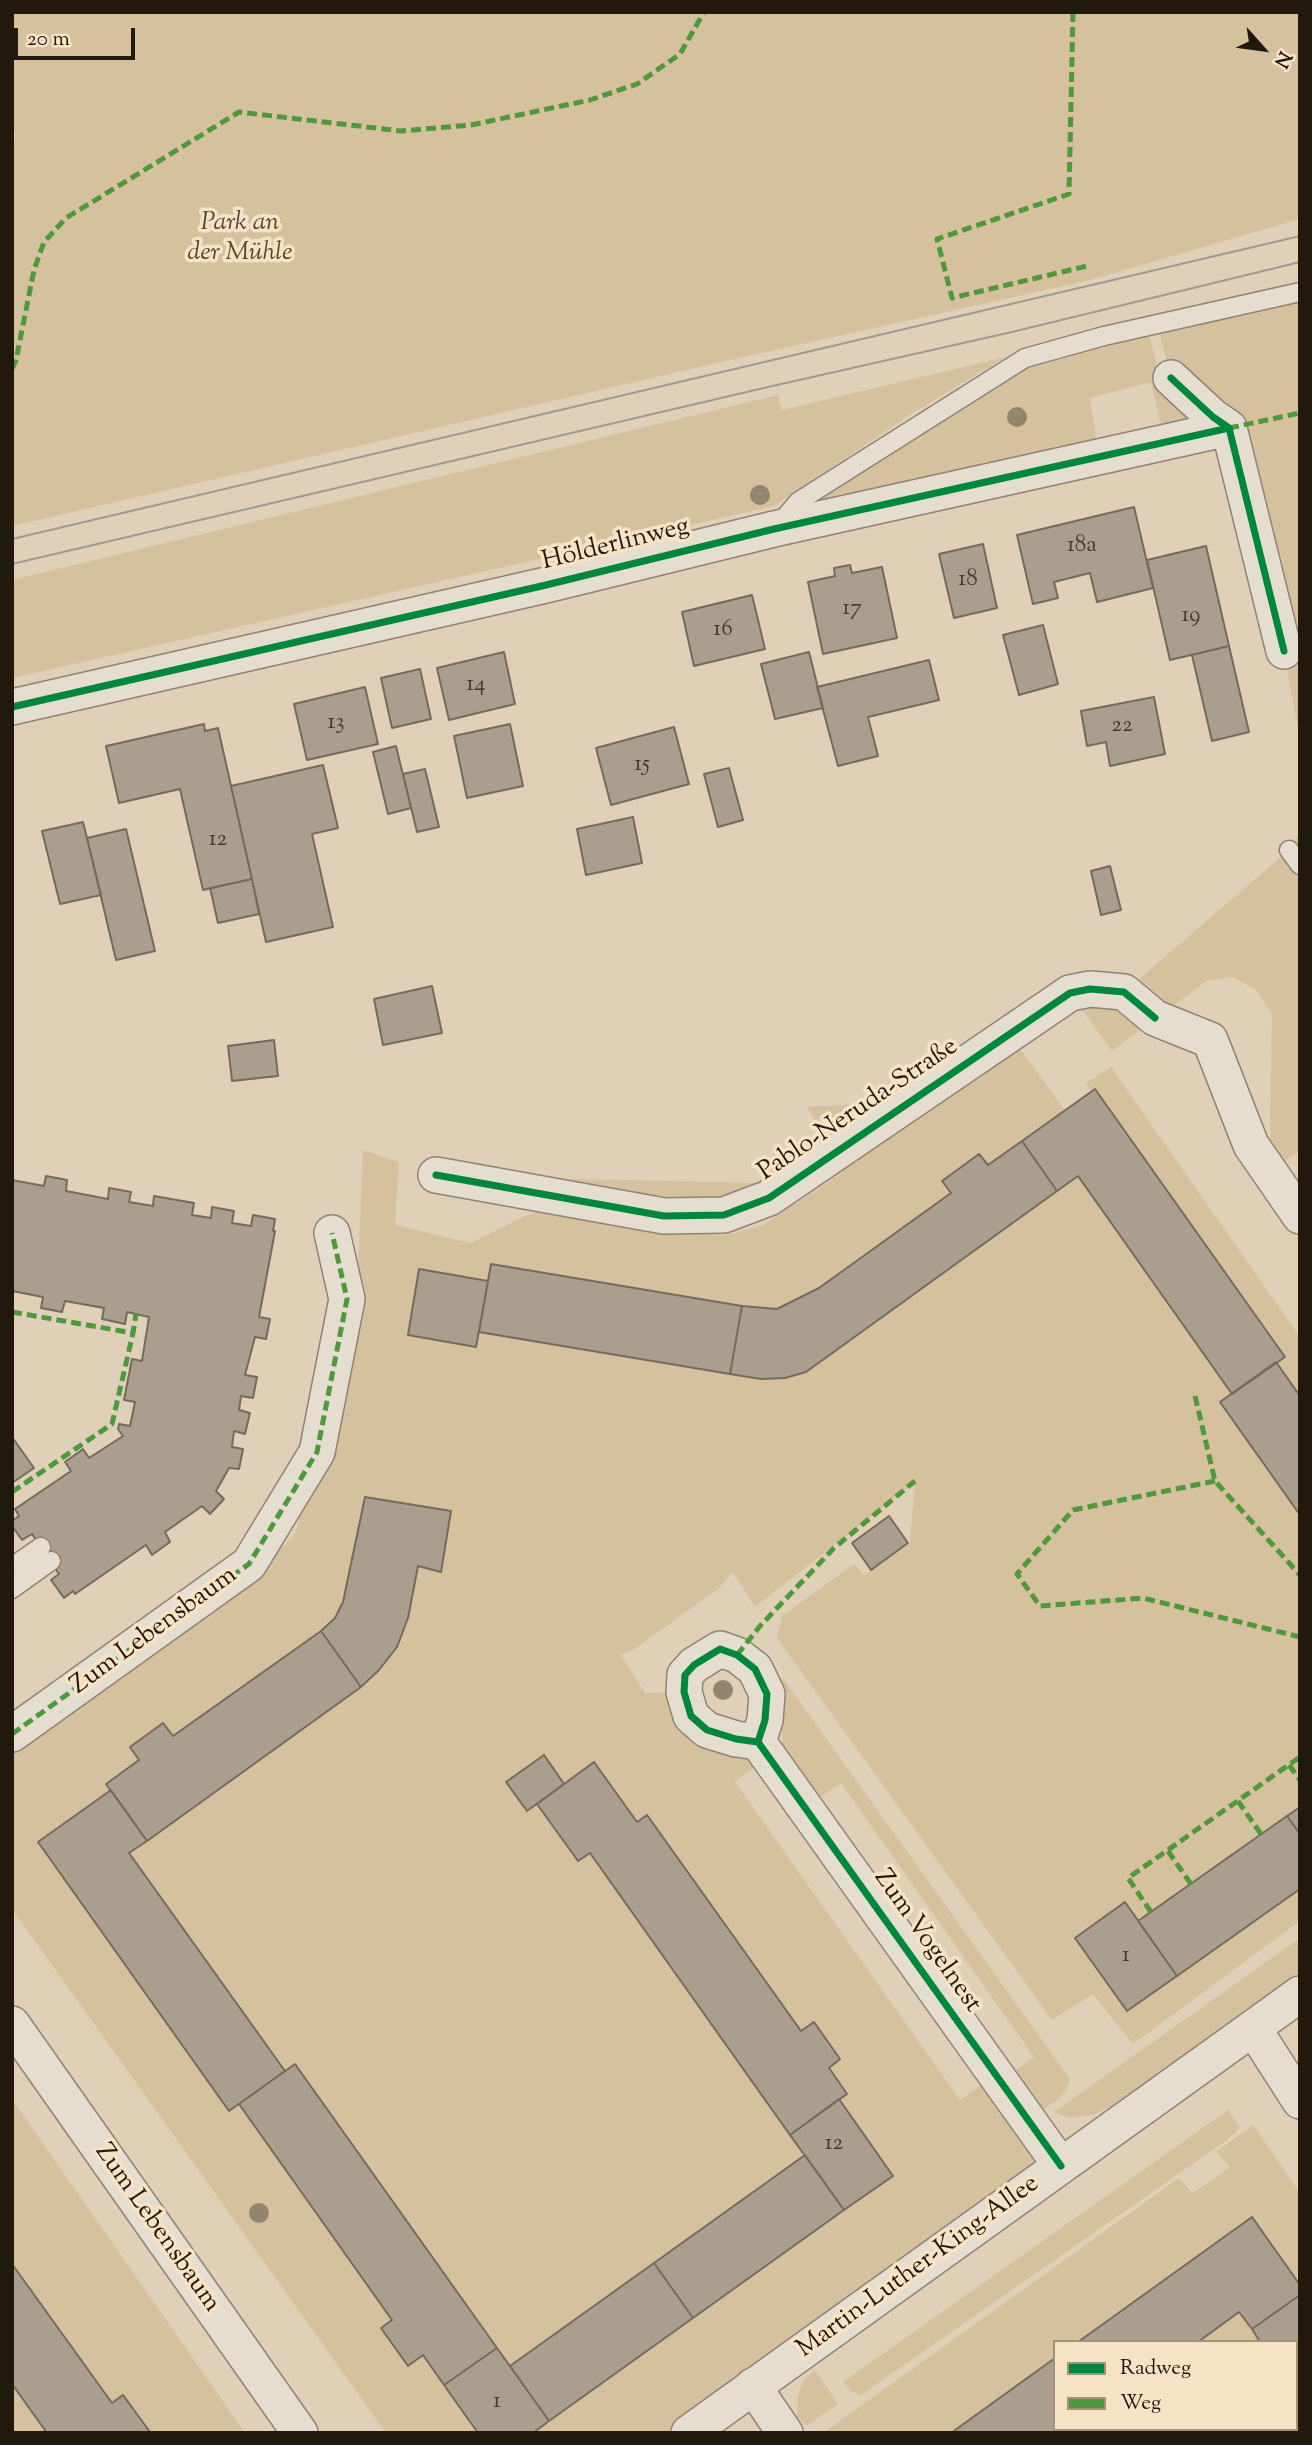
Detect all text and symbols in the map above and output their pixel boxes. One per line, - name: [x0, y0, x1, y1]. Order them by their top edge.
- scale bar: [18, 14, 138, 58]
- north arrow: [1228, 14, 1298, 84]
- text: 20 m: [27, 25, 70, 55]
- text: N: [1267, 46, 1297, 72]
- park label: Park an der Mühle: [188, 209, 292, 270]
- street label: Hölderlinweg: [539, 513, 693, 579]
- house number: 18a: [1067, 533, 1097, 561]
- house number: 18: [958, 567, 978, 595]
- house number: 17: [842, 596, 862, 624]
- house number: 19: [1182, 603, 1200, 631]
- house number: 16: [713, 617, 733, 645]
- house number: 14: [466, 672, 486, 700]
- house number: 13: [327, 710, 345, 738]
- house number: 22: [1111, 713, 1133, 741]
- house number: 15: [634, 752, 650, 780]
- house number: 12: [209, 827, 227, 855]
- street label: Pablo-Neruda-Straße: [753, 1033, 965, 1189]
- street label: Zum Lebensbaum: [66, 1561, 244, 1703]
- street label: Zum Vogelnest: [865, 1864, 987, 2020]
- house number: 1: [1122, 1943, 1130, 1971]
- house number: 12: [825, 2131, 843, 2159]
- street label: Zum Lebensbaum: [86, 2139, 226, 2319]
- street label: Martin-Luther-King-Allee: [792, 2170, 1046, 2366]
- legend: [1053, 2340, 1298, 2431]
- text: Radweg: [1120, 2354, 1191, 2384]
- house number: 1: [493, 2389, 501, 2417]
- text: Weg: [1120, 2389, 1161, 2419]

